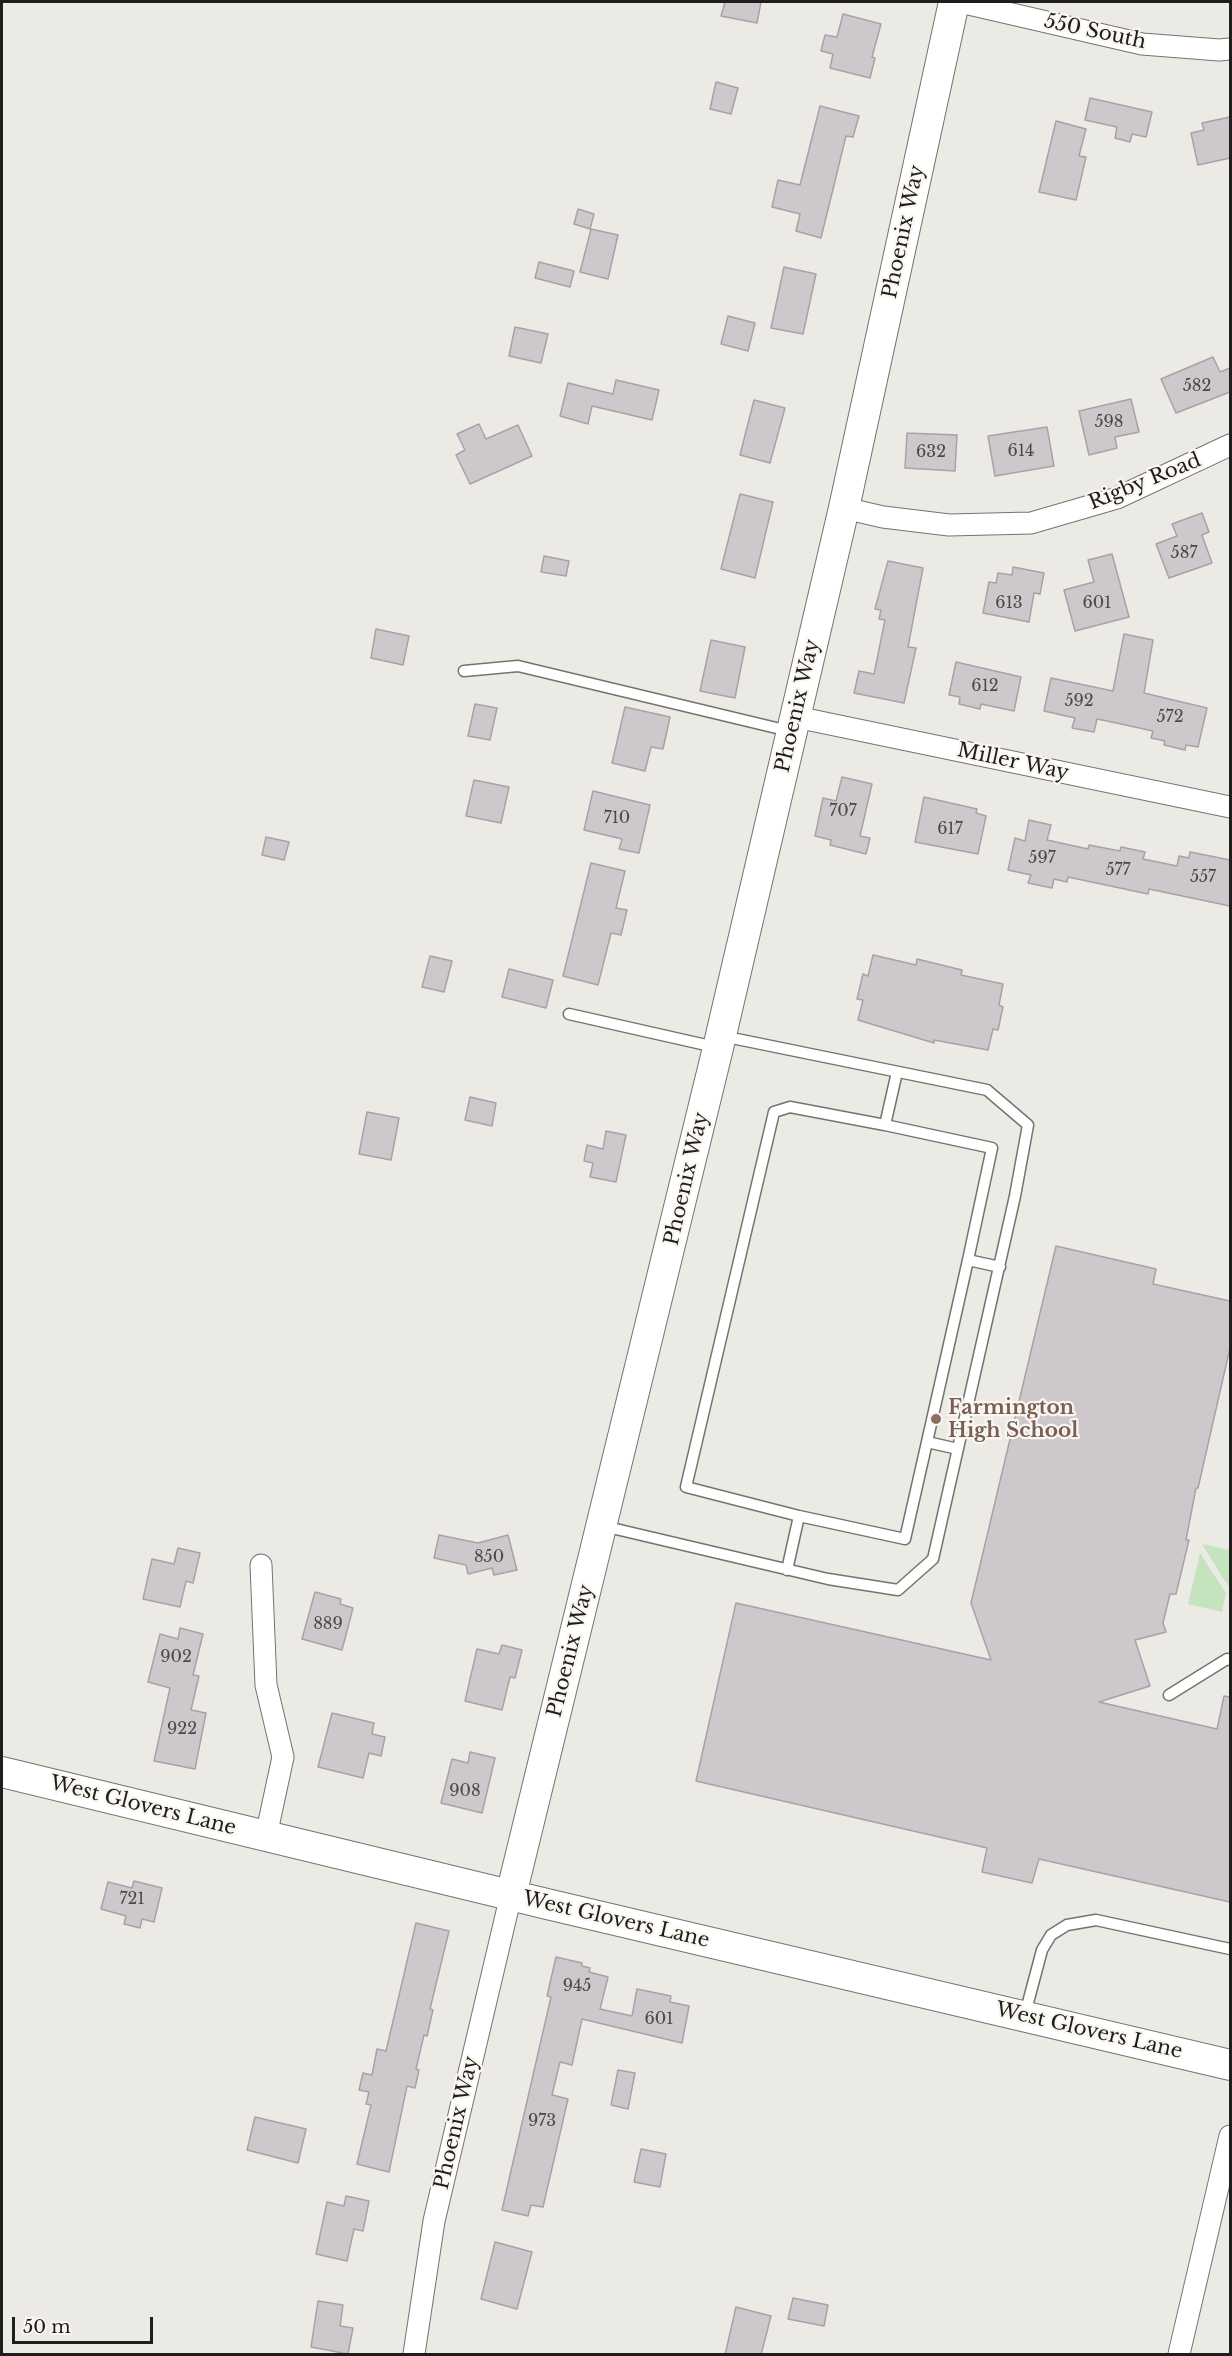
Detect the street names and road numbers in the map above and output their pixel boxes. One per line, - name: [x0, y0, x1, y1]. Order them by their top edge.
- street label: 550 South: [1042, 10, 1148, 54]
- street label: Phoenix Way: [878, 163, 930, 301]
- street label: Rigby Road: [1085, 449, 1205, 515]
- street label: Phoenix Way: [771, 637, 825, 775]
- street label: Miller Way: [955, 738, 1071, 786]
- street label: Phoenix Way: [660, 1110, 714, 1248]
- street label: Phoenix Way: [543, 1582, 599, 1720]
- street label: West Glovers Lane: [48, 1771, 238, 1841]
- street label: West Glovers Lane: [520, 1887, 712, 1953]
- street label: West Glovers Lane: [993, 1998, 1185, 2064]
- street label: Phoenix Way: [430, 2054, 484, 2192]

